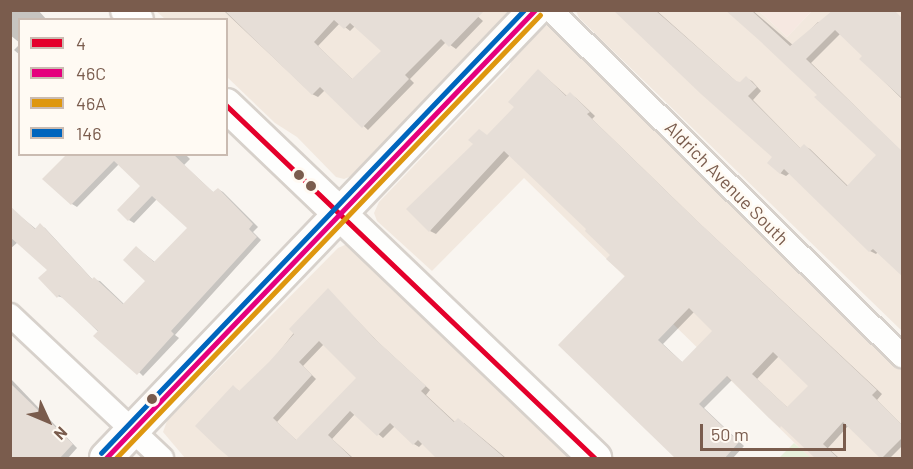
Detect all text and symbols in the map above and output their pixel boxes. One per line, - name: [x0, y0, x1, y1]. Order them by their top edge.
- legend: [18, 18, 228, 156]
- text: 4: [76, 32, 86, 54]
- text: 46C: [76, 62, 106, 84]
- text: 46A: [76, 92, 106, 114]
- street label: Aldrich Avenue South: [661, 117, 793, 249]
- text: 146: [76, 122, 102, 144]
- unlabelled marker: [293, 169, 305, 181]
- unlabelled marker: [305, 180, 317, 192]
- north arrow: [18, 391, 78, 451]
- unlabelled marker: [146, 393, 158, 405]
- scale bar: [703, 412, 848, 450]
- text: N: [51, 423, 72, 444]
- text: 50 m: [711, 423, 749, 445]

